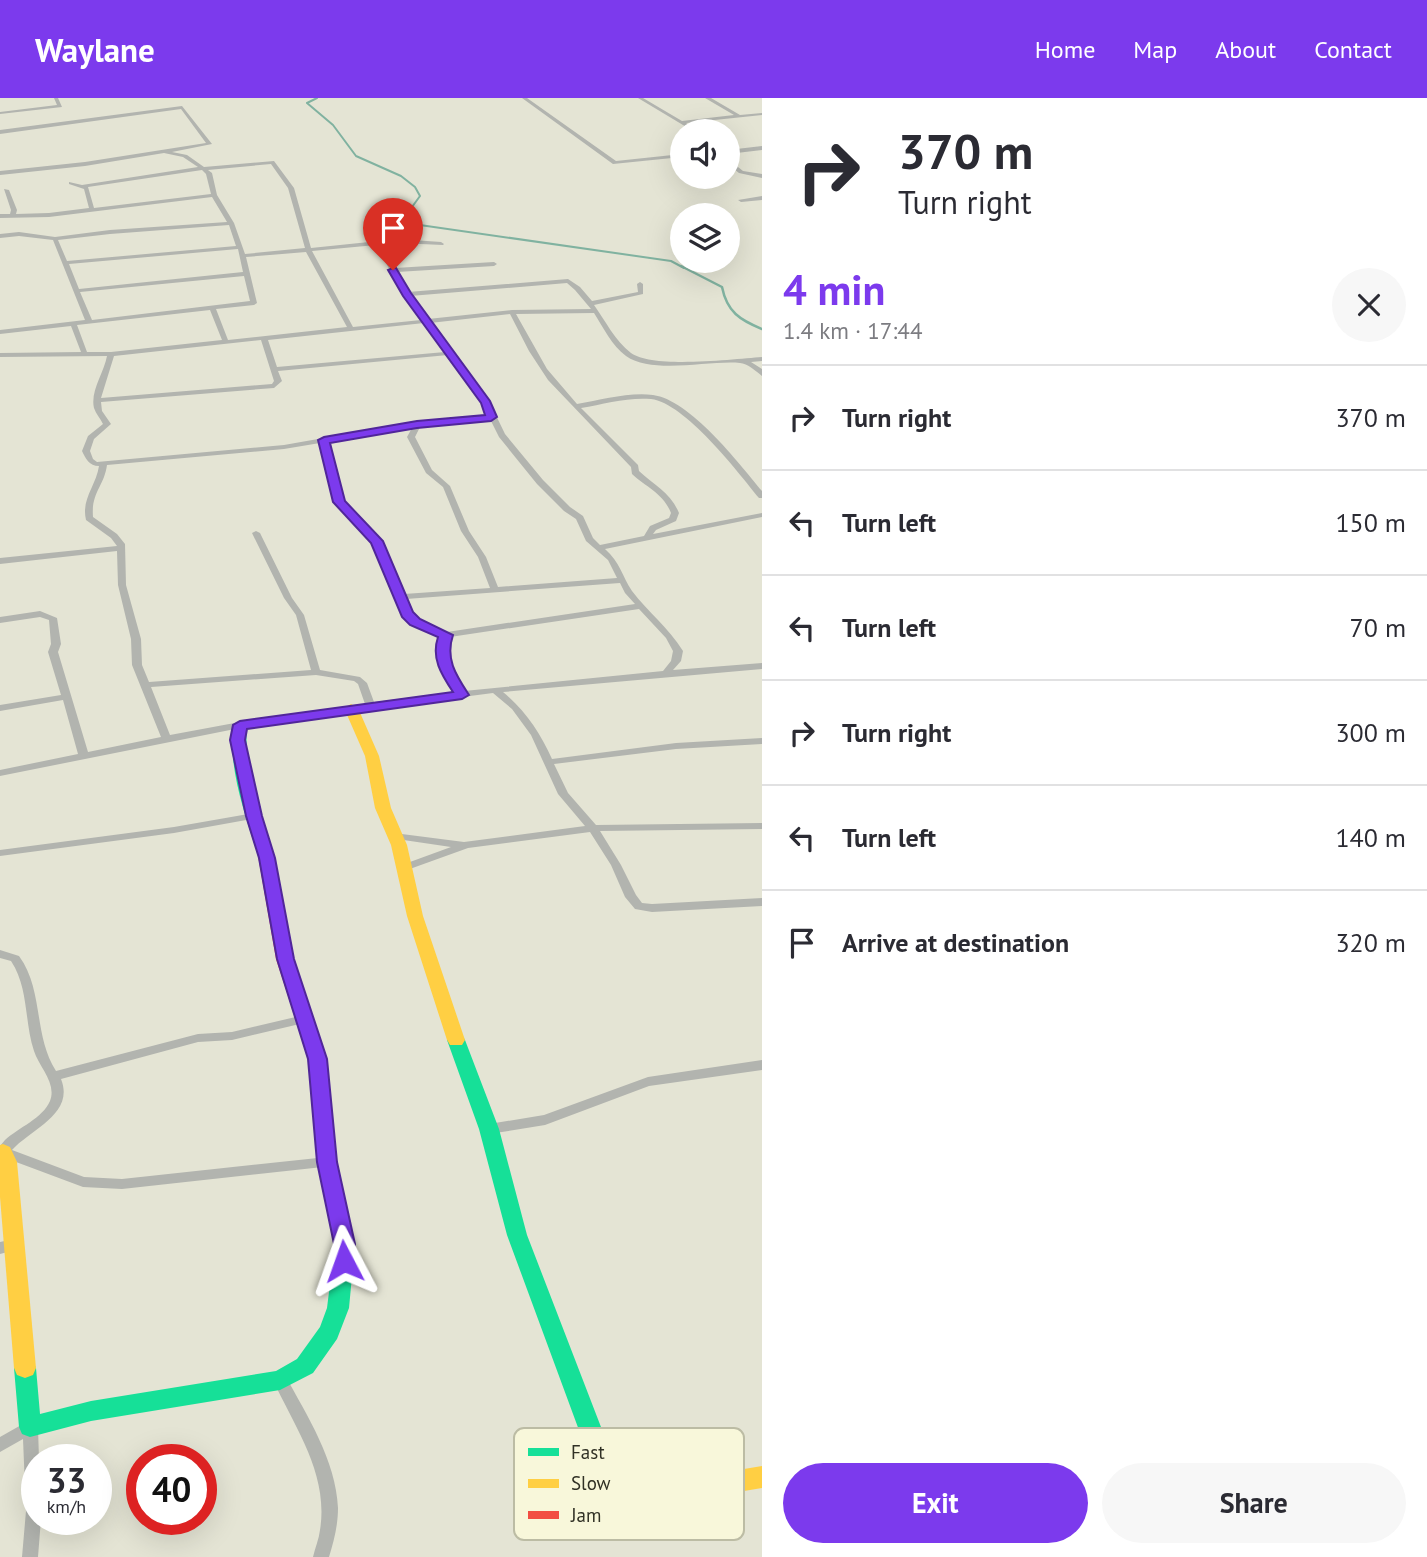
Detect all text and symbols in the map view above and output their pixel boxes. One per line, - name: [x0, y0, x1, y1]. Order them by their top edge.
- text: Waylane: [35, 28, 155, 71]
- text: Home: [1035, 34, 1095, 65]
- text: Map: [1133, 34, 1177, 65]
- text: About: [1215, 34, 1276, 65]
- text: Contact: [1314, 34, 1392, 65]
- map controls: [670, 119, 740, 273]
- button: sound: [670, 119, 740, 189]
- text: 370 m: [898, 119, 1033, 183]
- icon: right: [783, 126, 874, 217]
- text: Turn right: [898, 181, 1032, 223]
- pin: [363, 198, 423, 270]
- button: layers: [670, 203, 740, 273]
- icon: arrive: [374, 209, 412, 247]
- text: 4 min: [783, 262, 885, 317]
- button: close: [1332, 268, 1406, 342]
- text: 1.4 km · 17:44: [783, 316, 922, 345]
- icon: right: [783, 399, 821, 437]
- text: Turn right: [842, 401, 951, 434]
- text: 370 m: [1335, 401, 1406, 434]
- icon: left: [783, 504, 821, 542]
- text: Turn left: [842, 506, 936, 539]
- text: 150 m: [1335, 506, 1406, 539]
- icon: left: [783, 609, 821, 647]
- text: Turn left: [842, 611, 936, 644]
- text: 70 m: [1350, 611, 1406, 644]
- icon: right: [783, 714, 821, 752]
- text: Turn right: [842, 716, 951, 749]
- text: 300 m: [1335, 716, 1406, 749]
- icon: left: [783, 819, 821, 857]
- text: Turn left: [842, 821, 936, 854]
- text: 140 m: [1335, 821, 1406, 854]
- icon: arrive: [783, 924, 821, 962]
- text: Arrive at destination: [842, 926, 1069, 959]
- text: 320 m: [1335, 926, 1406, 959]
- position arrow: [307, 1224, 381, 1298]
- legend: [514, 1428, 744, 1540]
- text: Fast: [571, 1440, 605, 1464]
- speed limit sign: 40: [126, 1444, 217, 1535]
- text: 33: [47, 1457, 86, 1503]
- button: Exit: [783, 1463, 1088, 1543]
- button: Share: [1102, 1463, 1406, 1543]
- text: Slow: [571, 1471, 611, 1495]
- text: km/h: [47, 1495, 86, 1518]
- text: Jam: [570, 1503, 601, 1527]

